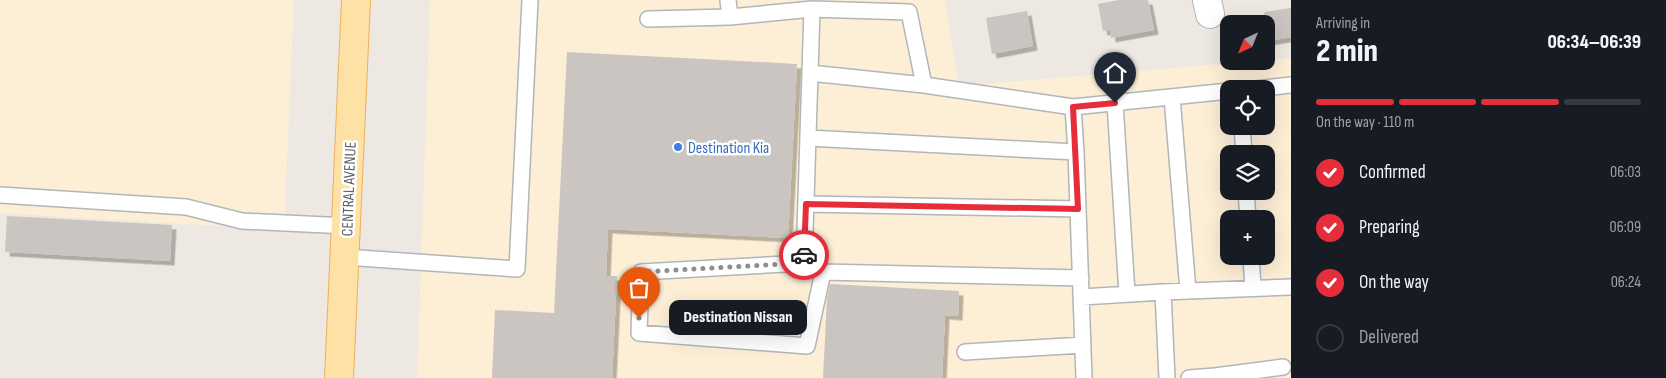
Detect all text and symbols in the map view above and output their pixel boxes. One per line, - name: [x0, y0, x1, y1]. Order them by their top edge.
- text: Arriving in: [1316, 14, 1370, 33]
- north arrow: [1220, 15, 1275, 70]
- map controls: [1220, 15, 1275, 265]
- text: 06:34–06:39: [1548, 31, 1641, 54]
- text: 2 min: [1316, 32, 1378, 71]
- pin: [1094, 52, 1136, 103]
- icon: home: [1101, 59, 1129, 87]
- button: locate: [1220, 80, 1275, 135]
- text: On the way · 110 m: [1316, 113, 1414, 132]
- place label: Destination Kia: [688, 139, 769, 158]
- marker: Destination Kia: [672, 141, 684, 153]
- street label: CENTRAL AVENUE: [338, 142, 361, 237]
- button: layers: [1220, 145, 1275, 200]
- icon: check: [1316, 159, 1344, 187]
- text: Confirmed: [1359, 161, 1426, 184]
- text: 06:03: [1610, 163, 1641, 182]
- button: +: [1220, 210, 1275, 265]
- icon: check: [1316, 214, 1344, 242]
- text: Preparing: [1359, 216, 1420, 239]
- text: 06:09: [1610, 218, 1641, 237]
- courier: [779, 230, 829, 280]
- icon: car: [790, 241, 818, 269]
- pin: [618, 267, 660, 318]
- icon: check: [1316, 269, 1344, 297]
- text: On the way: [1359, 271, 1429, 294]
- text: 06:24: [1611, 273, 1641, 292]
- icon: bag: [625, 274, 653, 302]
- callout: Destination Nissan: [669, 300, 806, 336]
- text: Destination Nissan: [684, 308, 792, 327]
- text: Delivered: [1359, 326, 1419, 349]

